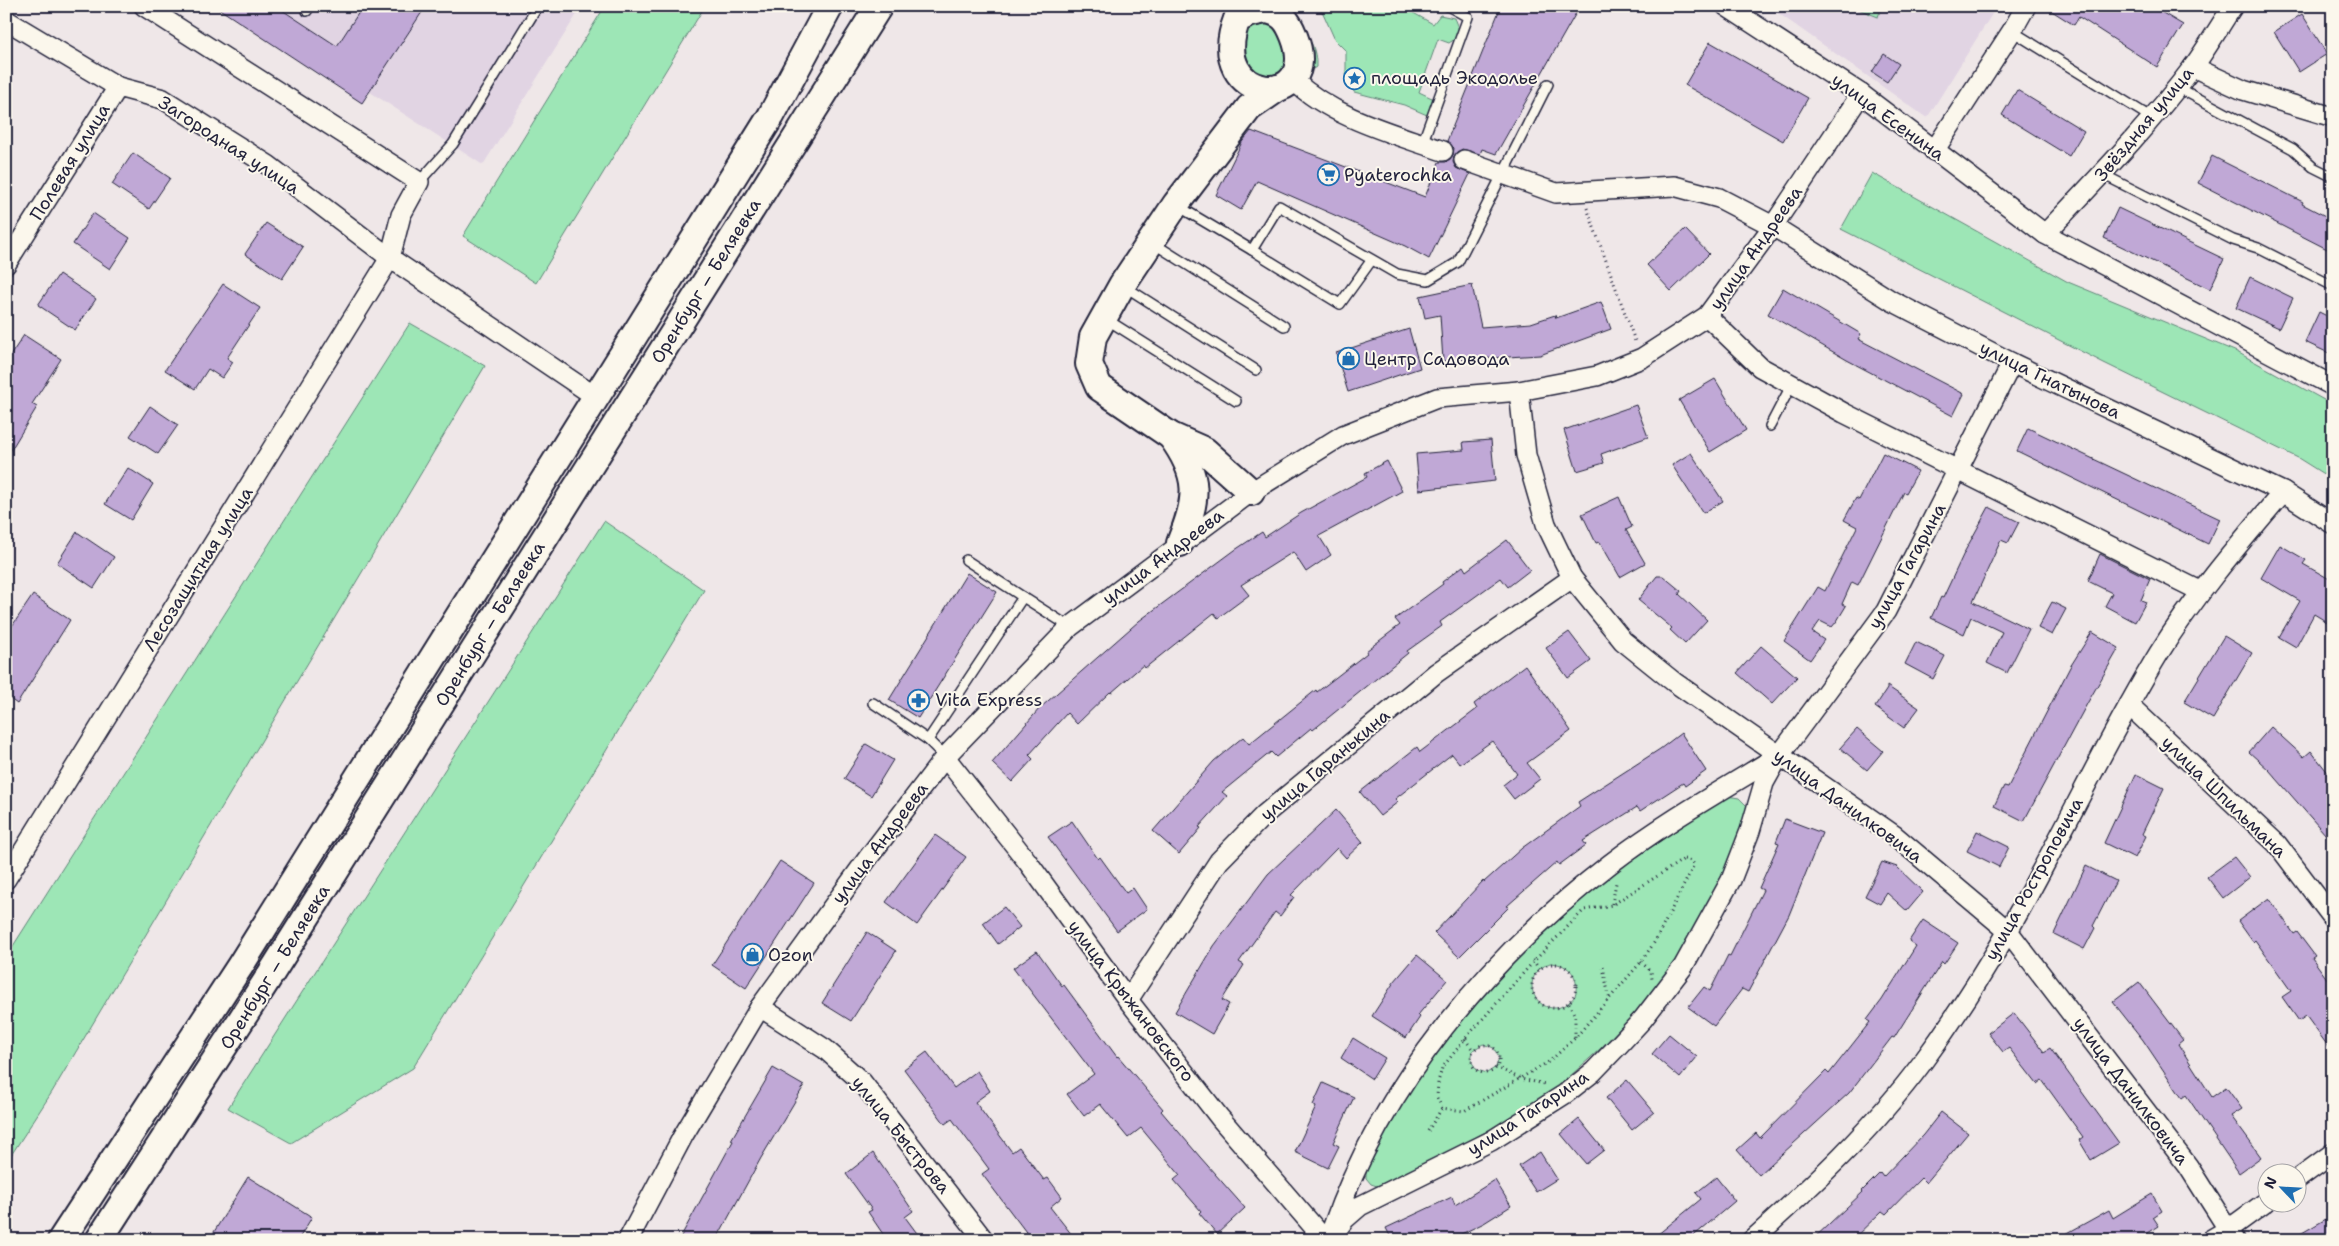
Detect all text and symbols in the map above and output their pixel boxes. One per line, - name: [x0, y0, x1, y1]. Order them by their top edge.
- street label: Звёздная улица: [2089, 62, 2199, 186]
- place icon: площадь Экодолье: [1343, 66, 1367, 90]
- place label: площадь Экодолье: [1371, 66, 1538, 90]
- street label: улица Есенина: [1827, 68, 1949, 166]
- street label: Загородная улица: [154, 90, 304, 200]
- street label: Полевая улица: [24, 99, 116, 225]
- supermarket icon: Pyaterochka: [1316, 163, 1340, 187]
- place label: Pyaterochka: [1344, 163, 1452, 187]
- street label: улица Андреева: [1704, 181, 1808, 315]
- street label: Оренбург – Беляевка: [645, 194, 767, 368]
- street label: улица Гнатынова: [1976, 336, 2124, 424]
- shop icon: Центр Садовода: [1336, 347, 1360, 371]
- place label: Центр Садовода: [1364, 347, 1509, 371]
- street label: Лесозащитная улица: [138, 482, 258, 656]
- street label: улица Гагарина: [1863, 499, 1951, 633]
- street label: улица Андреева: [1097, 503, 1229, 611]
- street label: Оренбург – Беляевка: [429, 537, 551, 711]
- pharmacy icon: Vita Express: [907, 688, 931, 712]
- place label: Vita Express: [935, 688, 1042, 712]
- street label: улица Гаранькина: [1255, 704, 1395, 826]
- street label: улица Шпильмана: [2156, 731, 2292, 863]
- street label: улица Данилковича: [1769, 744, 1927, 868]
- street label: улица Андреева: [826, 777, 934, 909]
- street label: улица Ростроповича: [1979, 793, 2089, 965]
- street label: Оренбург – Беляевка: [214, 880, 336, 1054]
- street label: улица Крыжановского: [1062, 915, 1200, 1087]
- shop icon: Ozon: [740, 943, 764, 967]
- place label: Ozon: [768, 943, 813, 967]
- street label: улица Данилковича: [2068, 1012, 2194, 1170]
- street label: улица Гагарина: [1463, 1065, 1593, 1161]
- street label: улица Быстрова: [846, 1071, 956, 1199]
- north arrow: [2256, 1164, 2306, 1214]
- text: N: [2260, 1174, 2281, 1191]

